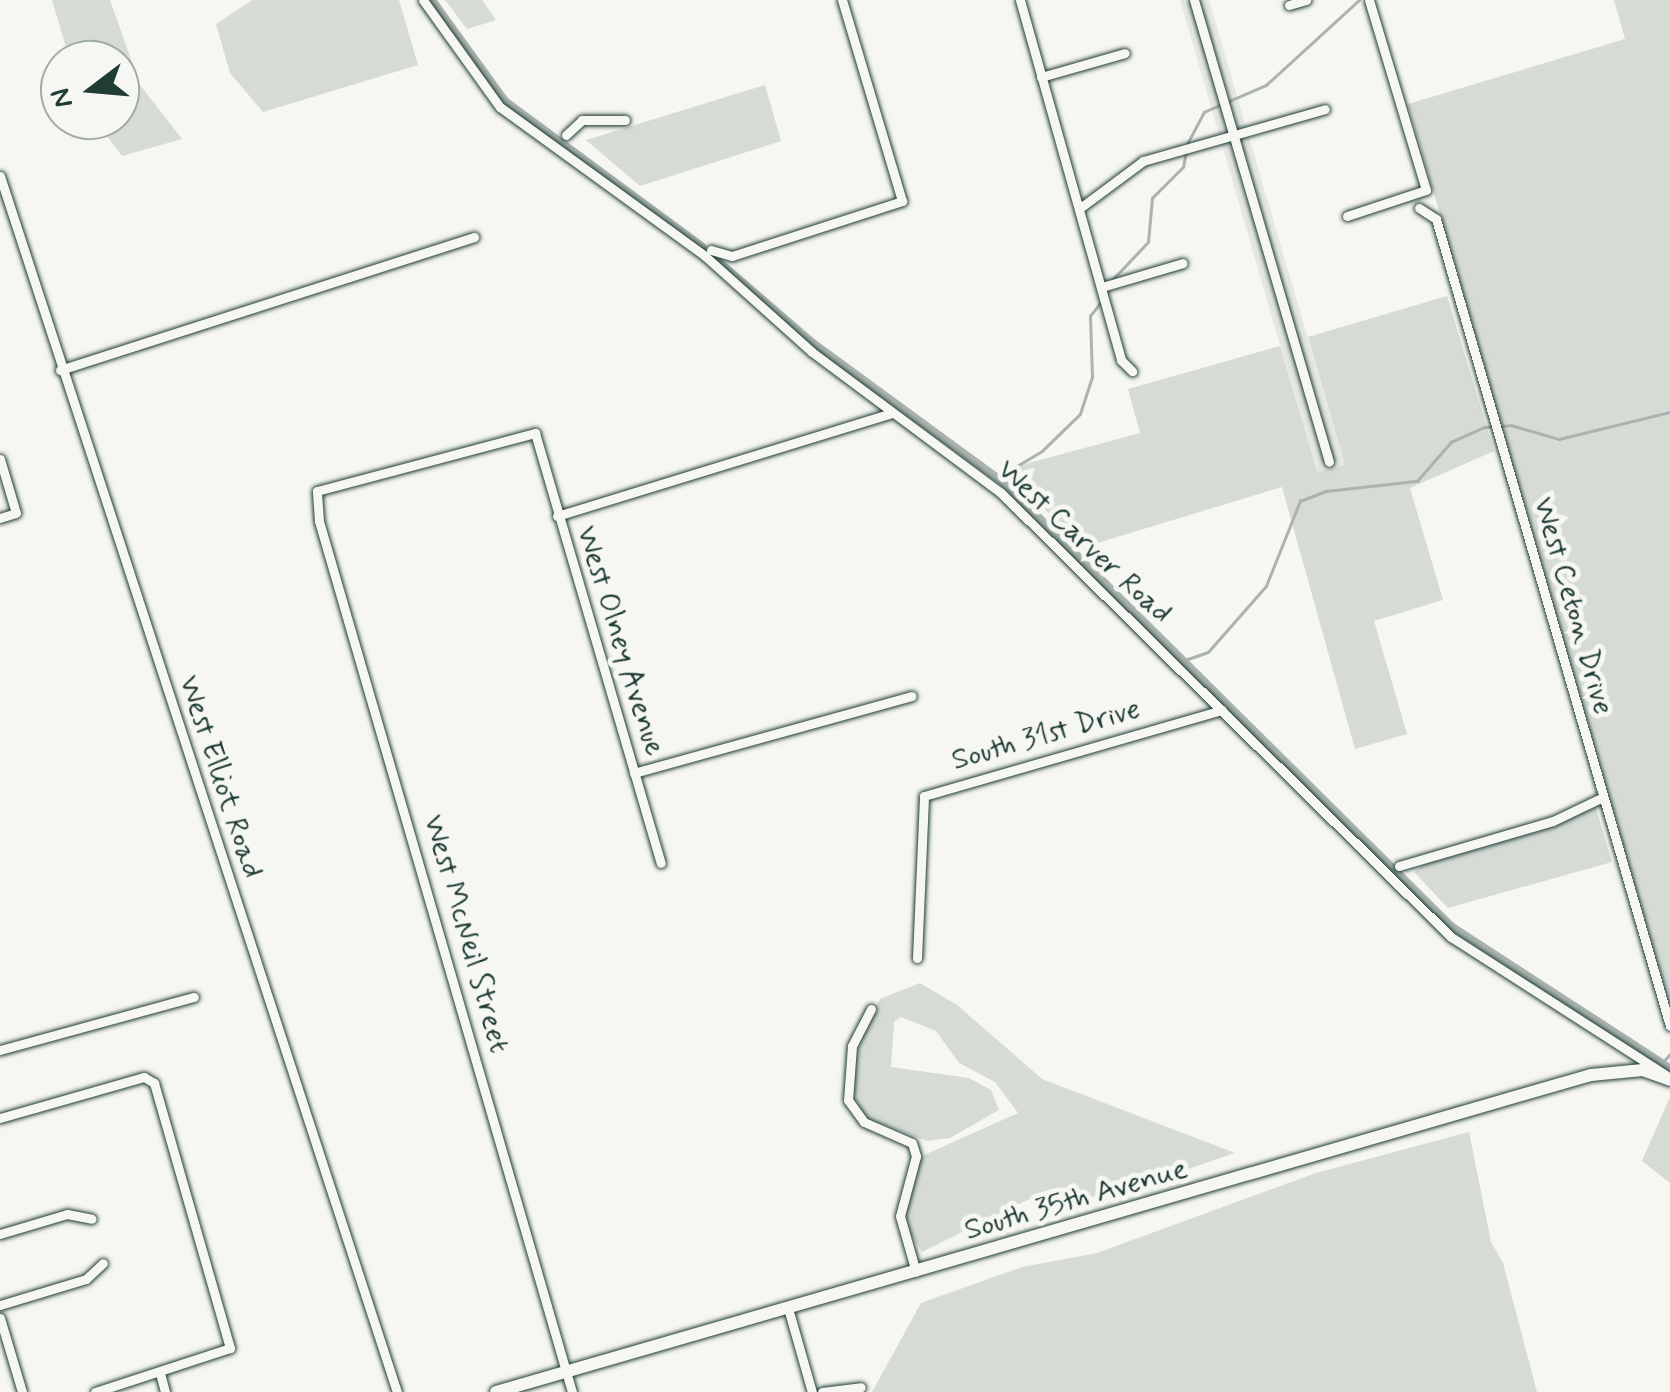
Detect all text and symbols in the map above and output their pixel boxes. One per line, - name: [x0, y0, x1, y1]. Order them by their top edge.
- north arrow: [40, 40, 140, 140]
- text: N: [42, 84, 83, 112]
- street label: West Carver Road: [989, 452, 1179, 632]
- street label: West Ceton Drive: [1525, 493, 1621, 719]
- street label: West Olney Avenue: [567, 519, 673, 763]
- street label: West Elliot Road: [171, 672, 269, 882]
- street label: South 31st Drive: [948, 691, 1144, 779]
- street label: West McNeil Street: [414, 808, 518, 1060]
- street label: South 35th Avenue: [960, 1151, 1192, 1249]

